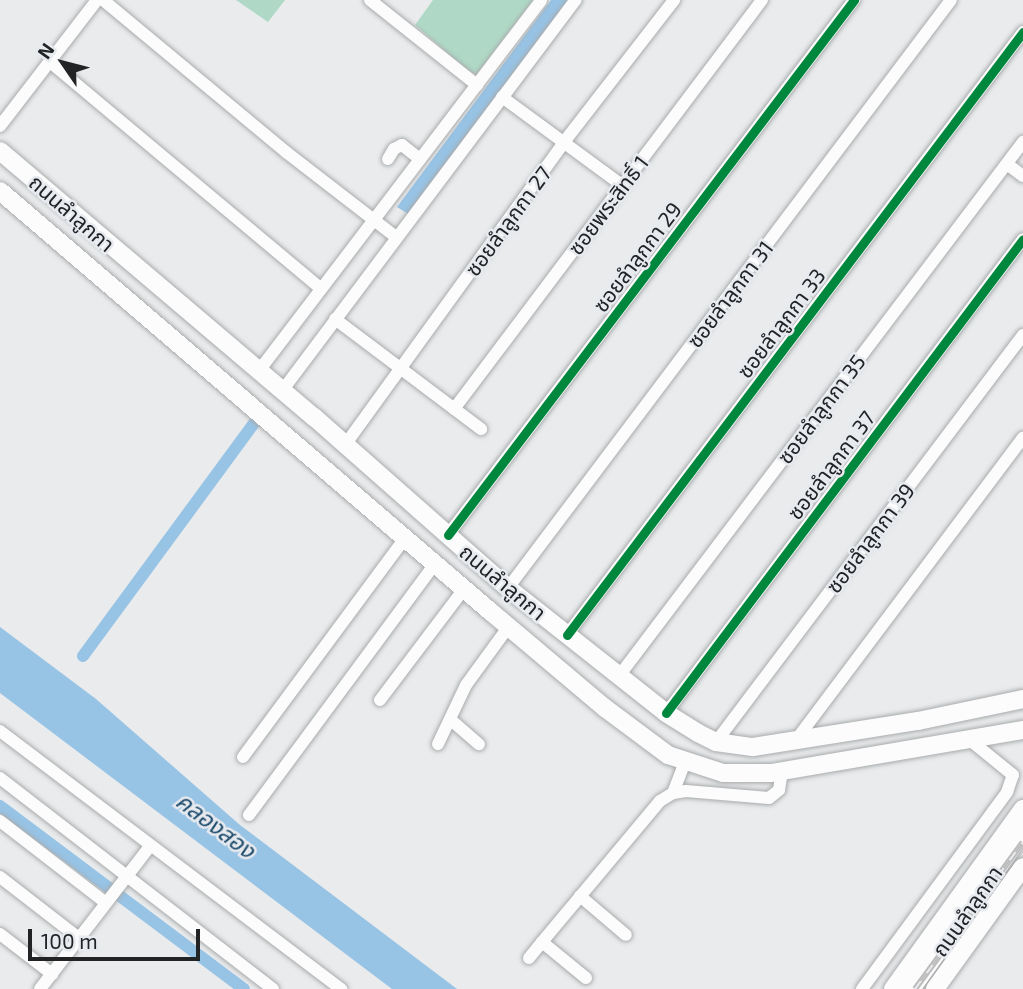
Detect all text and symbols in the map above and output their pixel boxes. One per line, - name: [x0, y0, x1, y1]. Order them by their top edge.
- north arrow: [28, 28, 98, 98]
- text: N: [32, 38, 59, 63]
- street label: ซอยพระสิทธิ์ 1: [563, 151, 653, 259]
- street label: ซอยลำลูกกา 27: [460, 161, 556, 281]
- street label: ถนนลำลูกกา: [24, 169, 120, 257]
- street label: ซอยลำลูกกา 29: [588, 197, 686, 317]
- street label: ซอยลำลูกกา 31: [682, 236, 778, 352]
- street label: ซอยลำลูกกา 33: [732, 263, 830, 383]
- street label: ซอยลำลูกกา 35: [772, 349, 870, 469]
- street label: ซอยลำลูกกา 37: [782, 406, 880, 524]
- street label: ซอยลำลูกกา 39: [821, 478, 919, 598]
- street label: ถนนลำลูกกา: [455, 539, 551, 625]
- water label: คลองสอง: [171, 786, 261, 864]
- street label: ถนนลำลูกกา: [927, 861, 1007, 961]
- scale bar: [32, 916, 203, 960]
- text: 100 m: [41, 928, 98, 953]

